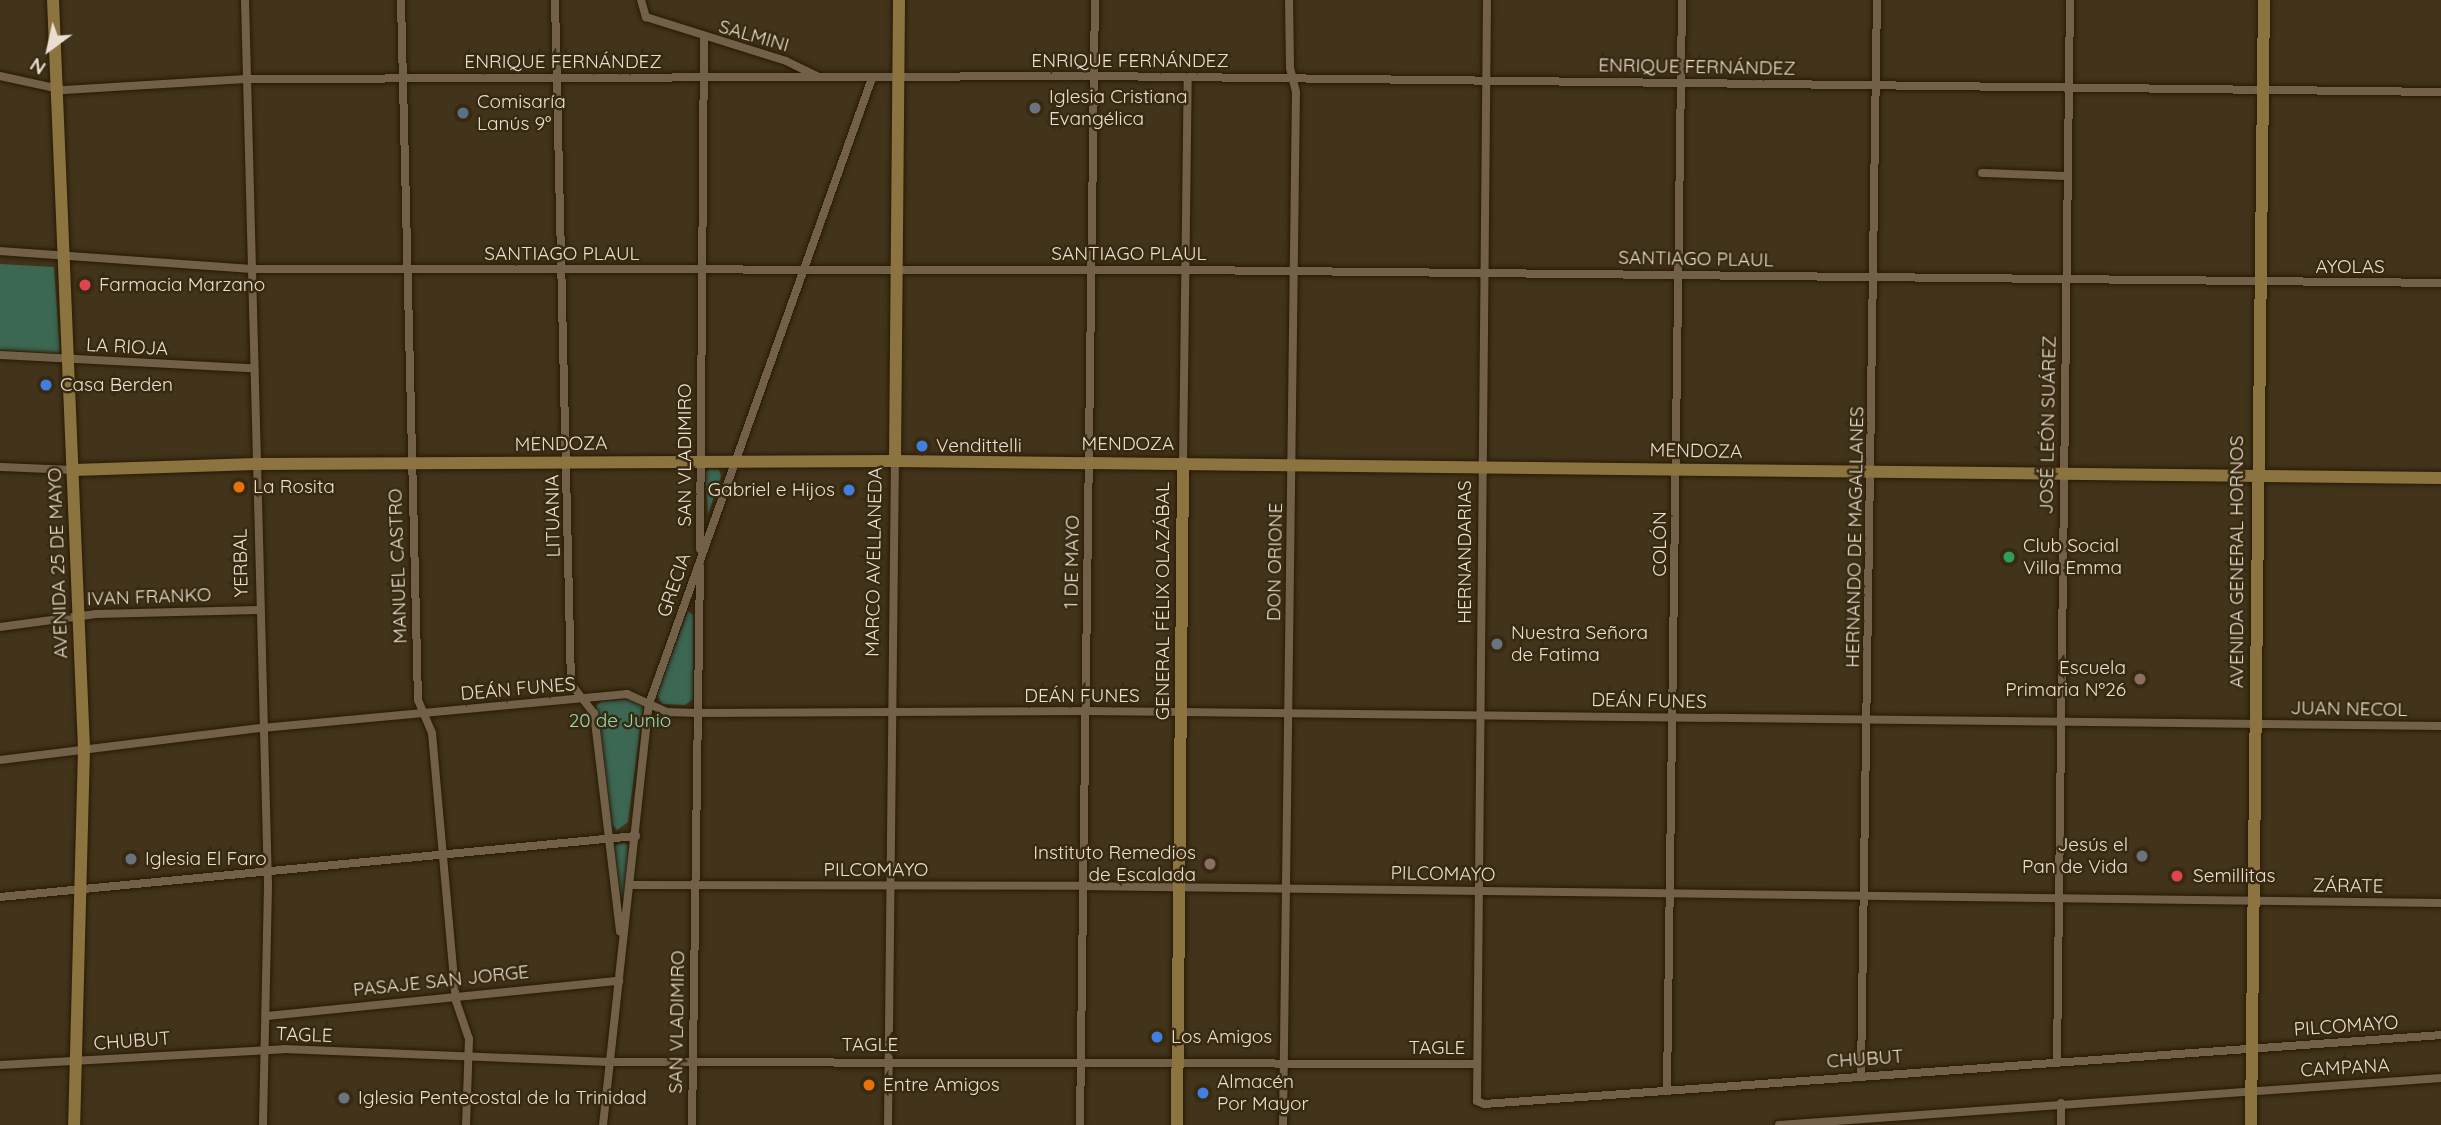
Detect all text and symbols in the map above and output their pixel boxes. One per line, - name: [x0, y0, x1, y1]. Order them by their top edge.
- north arrow: [14, 14, 84, 84]
- street label: SALMINI: [716, 15, 792, 57]
- street label: ENRIQUE FERNÁNDEZ: [1031, 50, 1229, 72]
- street label: ENRIQUE FERNÁNDEZ: [464, 51, 662, 73]
- text: N: [25, 53, 50, 80]
- street label: ENRIQUE FERNÁNDEZ: [1598, 54, 1796, 80]
- place label: Iglesia Cristiana Evangélica: [1049, 86, 1187, 130]
- place label: Comisaría Lanús 9°: [477, 91, 566, 135]
- marker: Iglesia Cristiana Evangélica: [1027, 100, 1043, 116]
- marker: Comisaría Lanús 9°: [455, 105, 471, 121]
- street label: SANTIAGO PLAUL: [484, 243, 640, 265]
- street label: SANTIAGO PLAUL: [1051, 243, 1207, 265]
- street label: SANTIAGO PLAUL: [1618, 246, 1774, 272]
- street label: AYOLAS: [2315, 256, 2385, 278]
- place label: Farmacia Marzano: [99, 274, 265, 296]
- marker: Farmacia Marzano: [77, 277, 93, 293]
- street label: LA RIOJA: [85, 333, 169, 361]
- street label: JOSÉ LEÓN SUÁREZ: [2035, 335, 2061, 515]
- place label: Casa Berden: [60, 374, 173, 396]
- marker: Casa Berden: [38, 377, 54, 393]
- street label: SAN VLADIMIRO: [674, 384, 696, 526]
- street label: HERNANDO DE MAGALLANES: [1841, 406, 1869, 668]
- street label: MENDOZA: [514, 432, 608, 456]
- street label: MENDOZA: [1082, 433, 1174, 455]
- place label: Vendittelli: [936, 435, 1022, 457]
- street label: AVENIDA GENERAL HORNOS: [2226, 436, 2248, 688]
- marker: Vendittelli: [914, 438, 930, 454]
- street label: MENDOZA: [1649, 439, 1743, 463]
- street label: AVENIDA 25 DE MAYO: [43, 467, 73, 659]
- street label: MARCO AVELLANEDA: [861, 467, 887, 657]
- street label: LITUANIA: [541, 474, 565, 558]
- place label: La Rosita: [253, 476, 335, 498]
- marker: La Rosita: [231, 479, 247, 495]
- place label: Gabriel e Hijos: [708, 479, 835, 501]
- street label: HERNANDARIAS: [1454, 480, 1476, 624]
- marker: Gabriel e Hijos: [841, 482, 857, 498]
- street label: GENERAL FÉLIX OLAZÁBAL: [1152, 482, 1174, 720]
- street label: MANUEL CASTRO: [384, 488, 412, 644]
- street label: DON ORIONE: [1263, 503, 1287, 621]
- street label: COLÓN: [1649, 511, 1671, 577]
- street label: 1 DE MAYO: [1060, 515, 1084, 609]
- street label: YERBAL: [229, 528, 253, 598]
- place label: Club Social Villa Emma: [2023, 535, 2122, 579]
- marker: Club Social Villa Emma: [2001, 549, 2017, 565]
- street label: GRECIA: [652, 550, 696, 620]
- street label: IVAN FRANKO: [86, 583, 212, 611]
- place label: Nuestra Señora de Fatima: [1511, 622, 1648, 666]
- marker: Nuestra Señora de Fatima: [1489, 636, 1505, 652]
- place label: Escuela Primaria Nº26: [2005, 657, 2126, 701]
- marker: Escuela Primaria Nº26: [2132, 671, 2148, 687]
- street label: DEÁN FUNES: [460, 673, 576, 705]
- street label: DEÁN FUNES: [1024, 685, 1140, 707]
- street label: DEÁN FUNES: [1591, 689, 1707, 713]
- street label: JUAN NECOL: [2290, 697, 2408, 721]
- park label: 20 de Junio: [569, 710, 671, 732]
- place label: Jesús el Pan de Vida: [2022, 834, 2128, 878]
- place label: Instituto Remedios de Escalada: [1033, 842, 1196, 886]
- place label: Iglesia El Faro: [145, 848, 267, 870]
- marker: Jesús el Pan de Vida: [2134, 848, 2150, 864]
- marker: Iglesia El Faro: [123, 851, 139, 867]
- marker: Instituto Remedios de Escalada: [1202, 856, 1218, 872]
- street label: PILCOMAYO: [824, 859, 928, 881]
- street label: PILCOMAYO: [1390, 862, 1496, 886]
- place label: Semillitas: [2193, 865, 2275, 887]
- marker: Semillitas: [2167, 866, 2187, 886]
- street label: ZÁRATE: [2312, 874, 2384, 898]
- street label: SAN VLADIMIRO: [664, 950, 690, 1094]
- street label: PASAJE SAN JORGE: [352, 960, 530, 1002]
- street label: PILCOMAYO: [2293, 1011, 2399, 1041]
- street label: TAGLE: [275, 1023, 333, 1047]
- place label: Los Amigos: [1171, 1026, 1272, 1048]
- street label: CHUBUT: [93, 1027, 171, 1055]
- marker: Los Amigos: [1149, 1029, 1165, 1045]
- street label: TAGLE: [842, 1034, 898, 1056]
- street label: TAGLE: [1409, 1037, 1465, 1059]
- street label: CHUBUT: [1826, 1045, 1904, 1073]
- street label: CAMPANA: [2300, 1054, 2390, 1082]
- place label: Almacén Por Mayor: [1217, 1071, 1309, 1115]
- place label: Entre Amigos: [883, 1074, 1000, 1096]
- marker: Entre Amigos: [861, 1077, 877, 1093]
- marker: Almacén Por Mayor: [1195, 1085, 1211, 1101]
- place label: Iglesia Pentecostal de la Trinidad: [358, 1087, 647, 1109]
- marker: Iglesia Pentecostal de la Trinidad: [336, 1090, 352, 1106]

